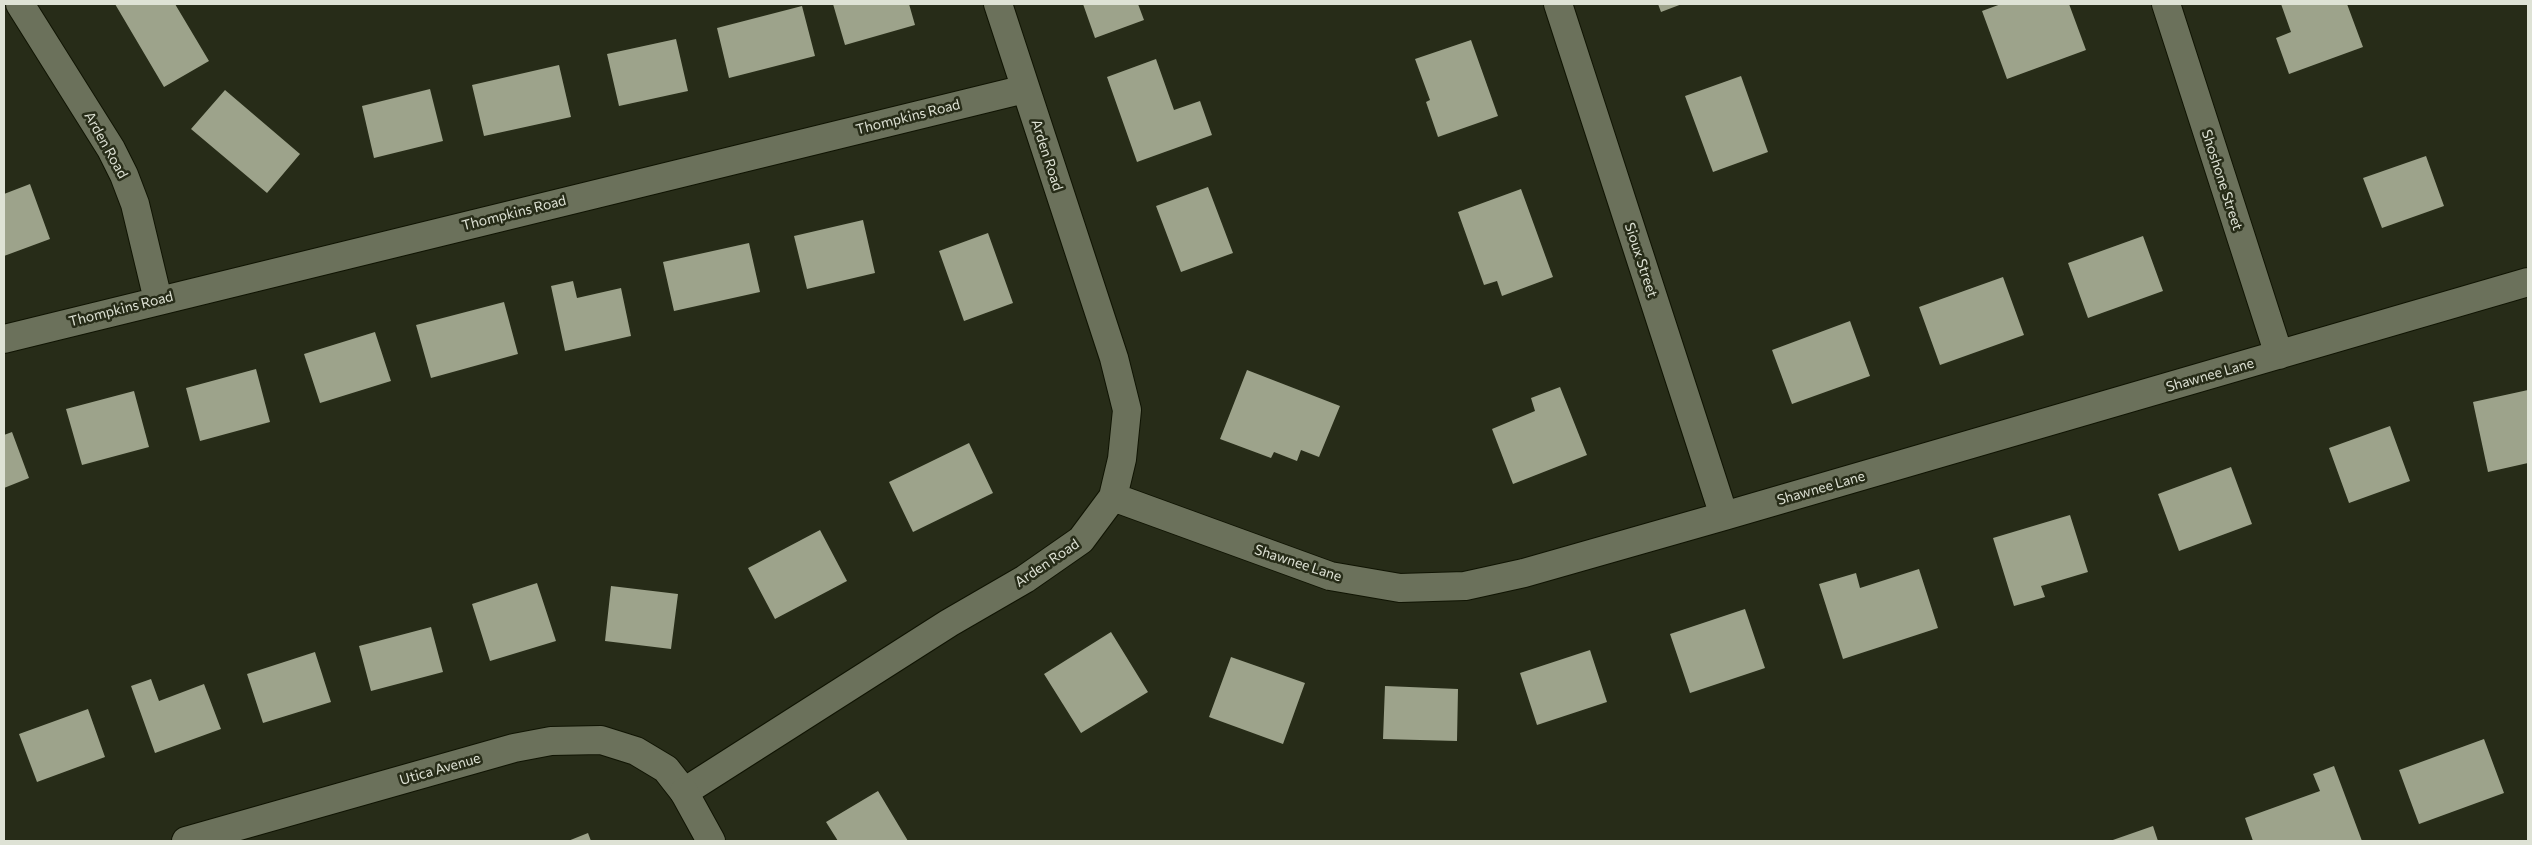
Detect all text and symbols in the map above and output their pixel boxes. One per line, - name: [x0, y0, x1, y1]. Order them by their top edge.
- street label: Thompkins Road: [854, 96, 962, 138]
- street label: Arden Road: [81, 109, 131, 181]
- street label: Arden Road: [1028, 117, 1066, 193]
- street label: Shoshone Street: [2198, 128, 2246, 232]
- street label: Thompkins Road: [460, 192, 568, 234]
- street label: Sioux Street: [1621, 220, 1661, 300]
- street label: Thompkins Road: [67, 288, 175, 330]
- street label: Shawnee Lane: [2164, 354, 2256, 396]
- street label: Shawnee Lane: [1775, 467, 1867, 509]
- street label: Arden Road: [1012, 535, 1082, 591]
- street label: Shawnee Lane: [1252, 541, 1344, 585]
- street label: Utica Avenue: [398, 749, 482, 789]

